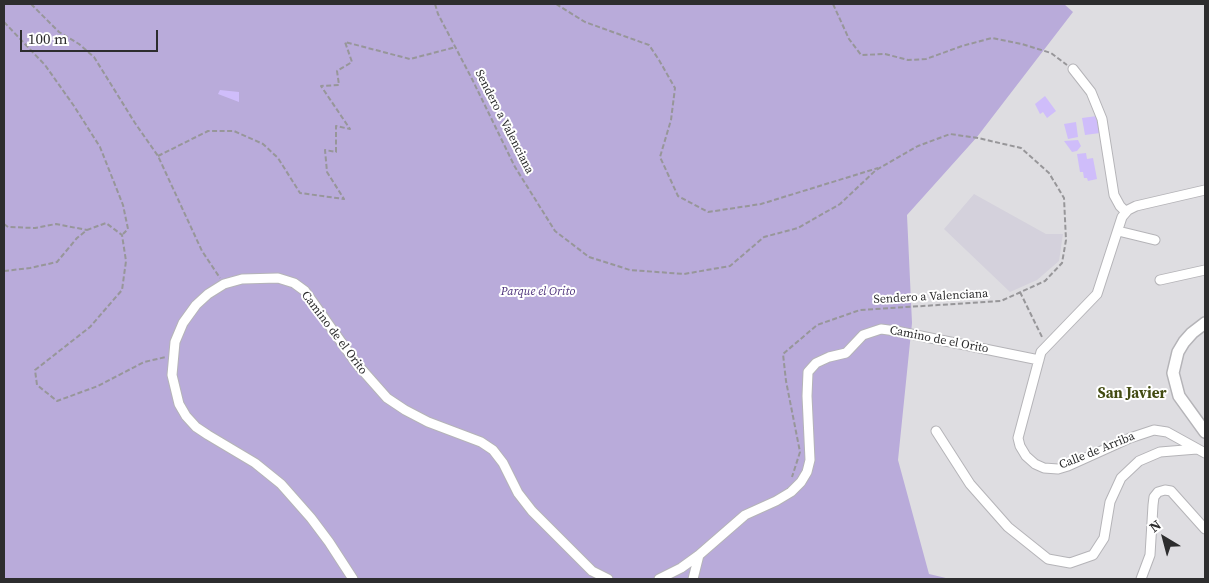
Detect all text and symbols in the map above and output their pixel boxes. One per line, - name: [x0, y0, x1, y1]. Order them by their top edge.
- scale bar: [22, 20, 160, 52]
- text: 100 m: [28, 28, 68, 49]
- street label: Sendero a Valenciana: [472, 68, 536, 176]
- park label: Parque el Orito: [501, 285, 575, 299]
- street label: Sendero a Valenciana: [873, 287, 989, 307]
- street label: Camino de el Orito: [298, 289, 370, 377]
- street label: Camino de el Orito: [888, 323, 990, 357]
- district label: San Javier: [1098, 385, 1166, 403]
- street label: Calle de Arriba: [1057, 429, 1137, 473]
- north arrow: [1139, 513, 1189, 563]
- text: N: [1145, 515, 1165, 537]

